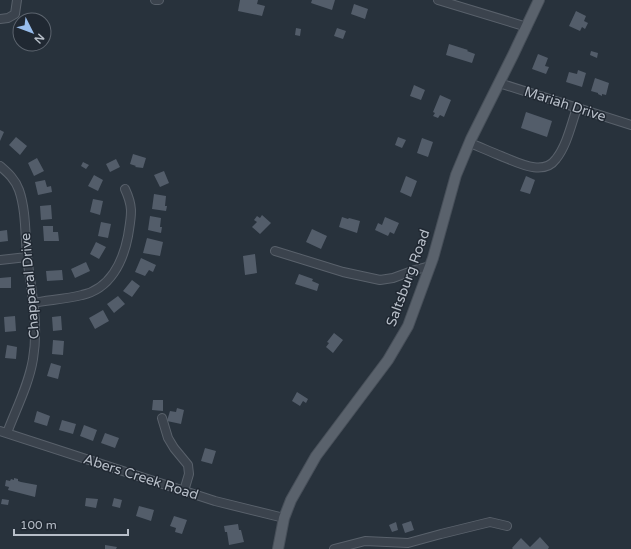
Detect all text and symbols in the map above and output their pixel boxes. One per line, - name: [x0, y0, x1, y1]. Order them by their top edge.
- north arrow: [12, 12, 52, 52]
- text: N: [31, 31, 47, 46]
- street label: Mariah Drive: [522, 83, 608, 125]
- street label: Saltsburg Road: [383, 227, 433, 329]
- street label: Chapparal Drive: [17, 232, 43, 340]
- street label: Abers Creek Road: [81, 450, 201, 504]
- scale bar: [14, 511, 128, 537]
- text: 100 m: [20, 518, 57, 532]

